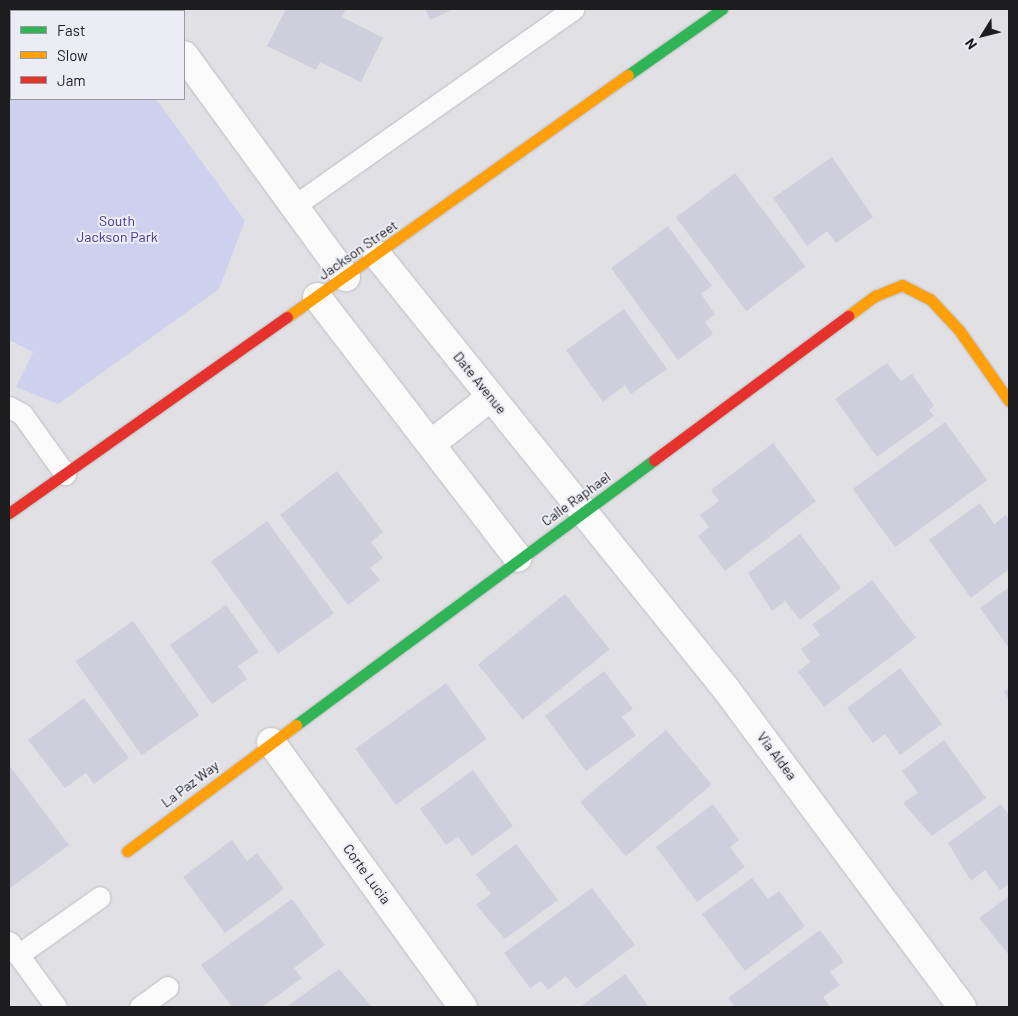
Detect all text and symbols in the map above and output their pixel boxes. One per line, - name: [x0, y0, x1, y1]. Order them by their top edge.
- legend: [10, 10, 185, 100]
- north arrow: [958, 10, 1008, 60]
- text: Fast: [57, 21, 85, 39]
- text: N: [961, 35, 980, 53]
- text: Slow: [57, 46, 88, 64]
- text: Jam: [57, 71, 86, 89]
- park label: South Jackson Park: [76, 213, 158, 246]
- street label: Jackson Street: [315, 217, 401, 283]
- street label: Date Avenue: [450, 348, 510, 418]
- street label: Calle Raphael: [538, 468, 614, 530]
- street label: Via Aldea: [754, 729, 800, 783]
- street label: La Paz Way: [158, 757, 222, 811]
- street label: Corte Lucia: [340, 841, 394, 907]

